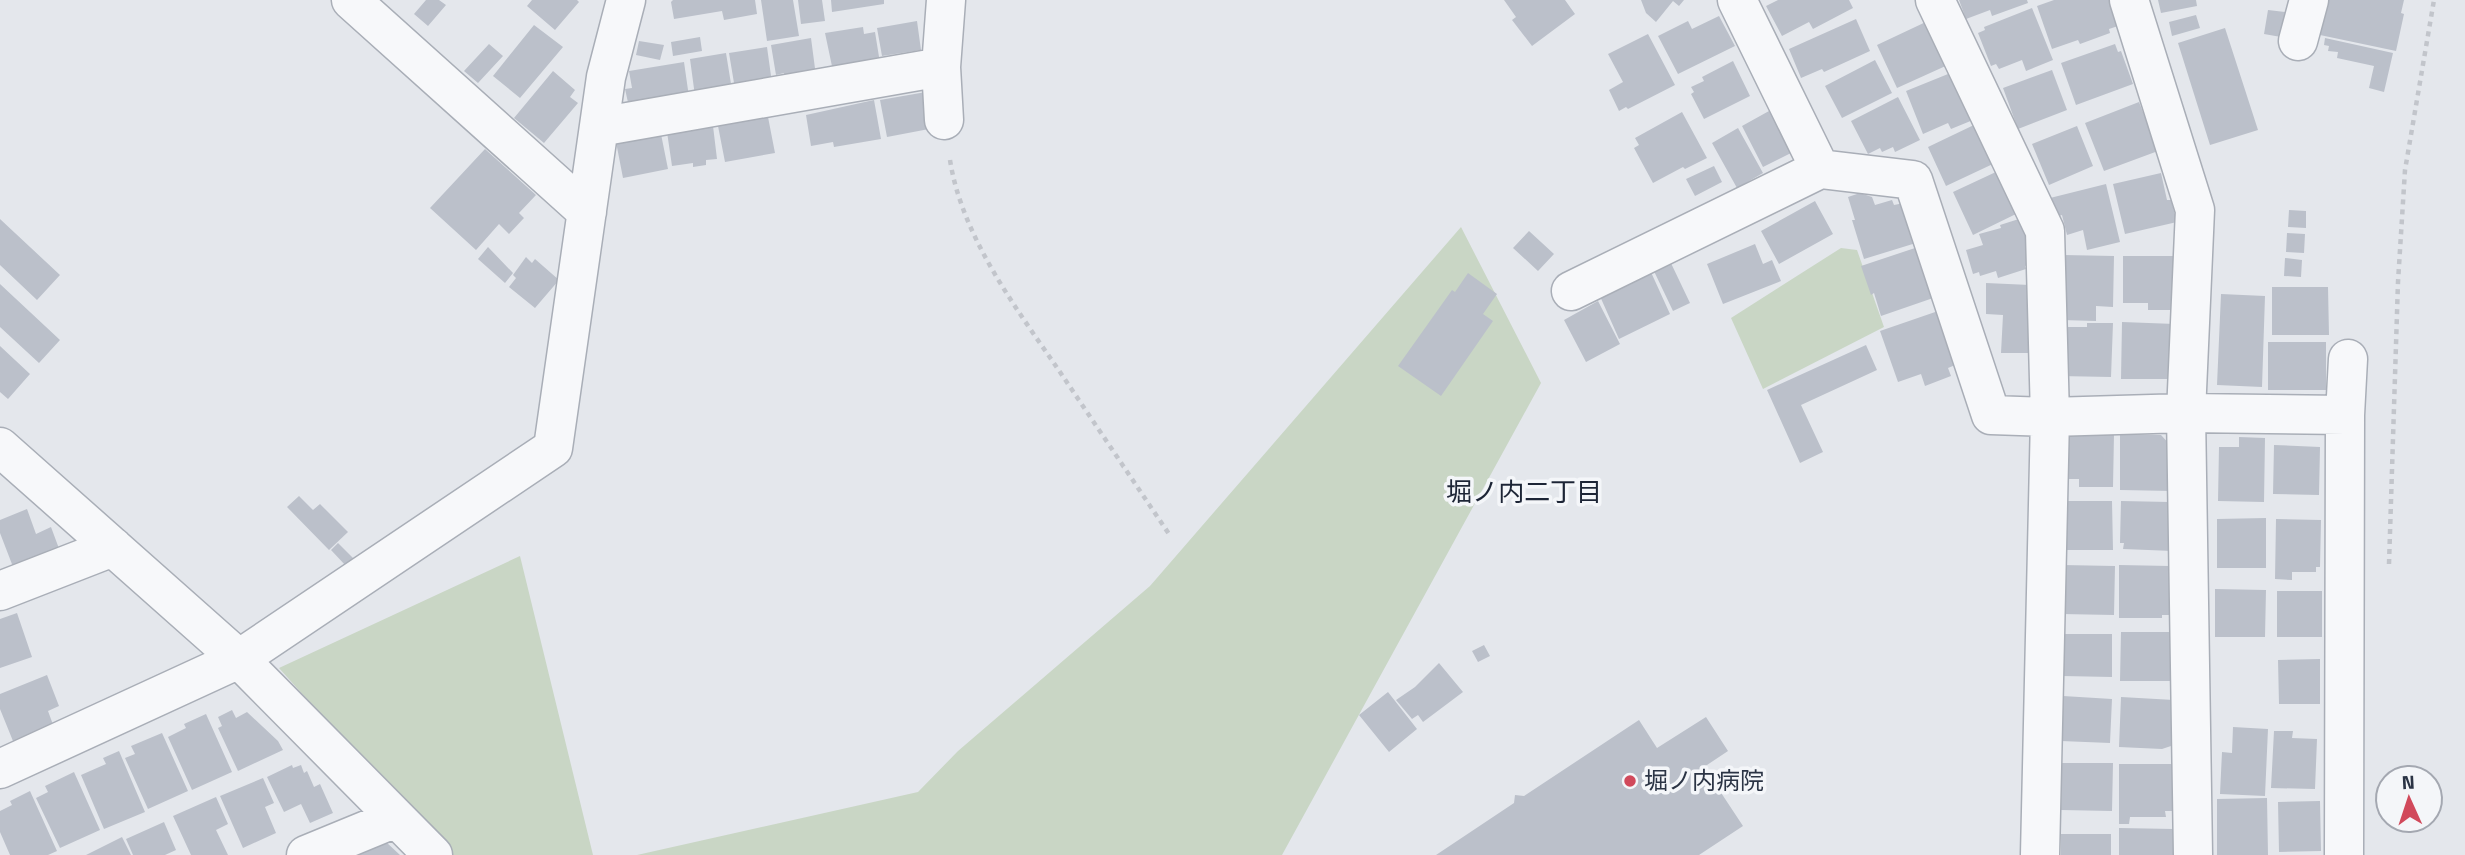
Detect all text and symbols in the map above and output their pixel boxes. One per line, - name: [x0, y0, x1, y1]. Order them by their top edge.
- district label: 堀ノ内二丁目: [1446, 472, 1602, 511]
- place label: 堀ノ内病院: [1644, 762, 1764, 798]
- north arrow: [2374, 764, 2444, 834]
- text: N: [2401, 767, 2415, 796]
- marker: 堀ノ内病院: [1622, 773, 1638, 789]

